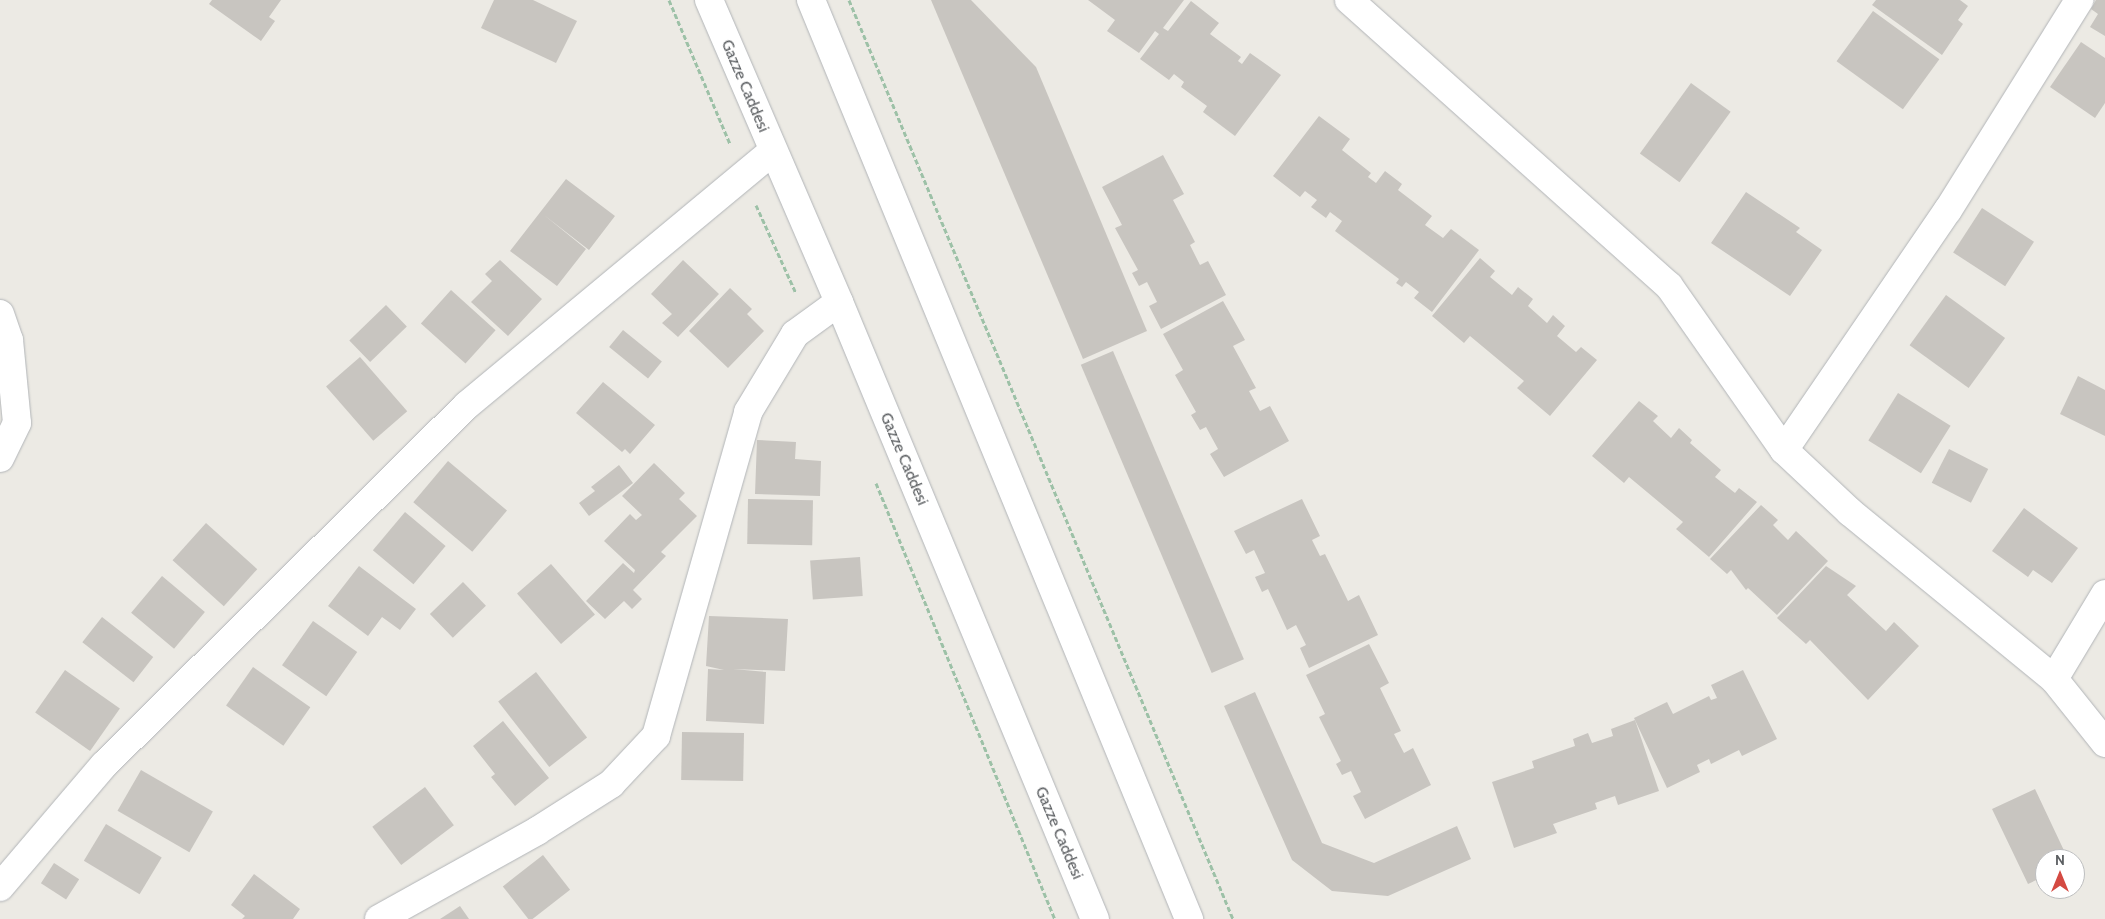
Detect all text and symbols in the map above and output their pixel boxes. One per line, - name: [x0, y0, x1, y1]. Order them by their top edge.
- street label: Gazze Caddesi: [717, 37, 773, 135]
- street label: Gazze Caddesi: [876, 410, 932, 508]
- street label: Gazze Caddesi: [1031, 784, 1087, 882]
- north arrow: [2035, 849, 2085, 899]
- text: N: [2055, 851, 2065, 869]

